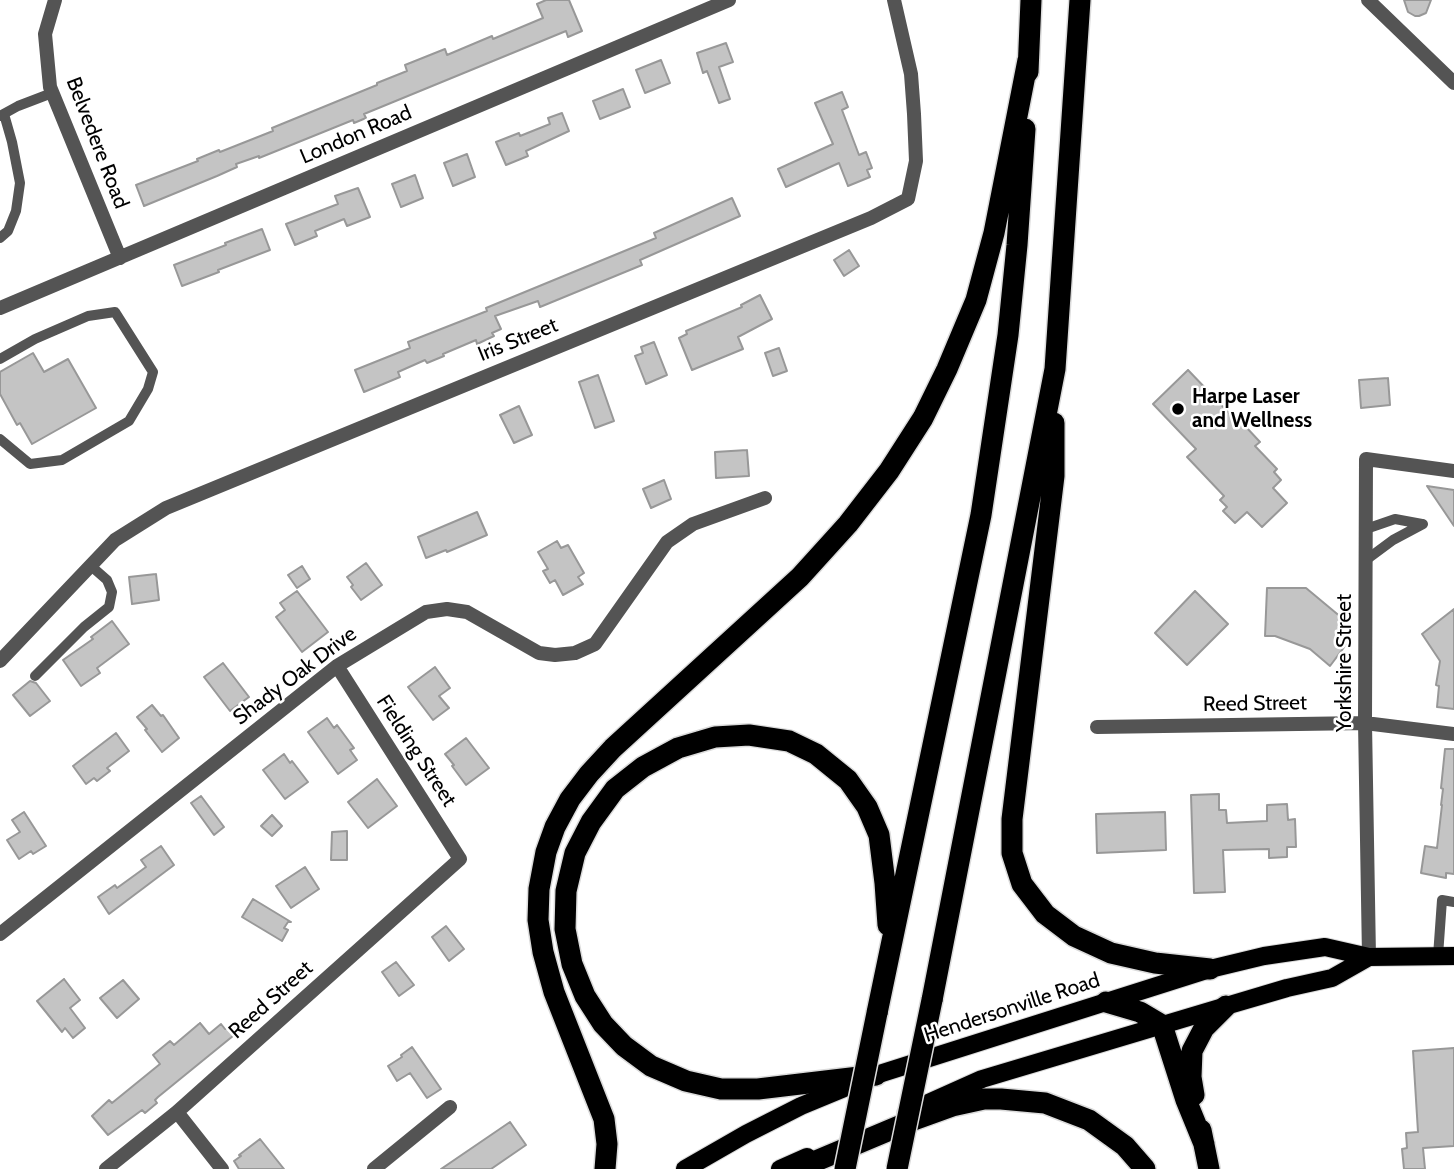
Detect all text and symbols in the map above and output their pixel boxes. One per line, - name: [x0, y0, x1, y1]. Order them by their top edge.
- street label: Belvedere Road: [60, 74, 134, 212]
- street label: London Road: [296, 100, 416, 170]
- street label: Iris Street: [475, 313, 561, 367]
- place label: Harpe Laser and Wellness: [1192, 384, 1312, 434]
- marker: Harpe Laser and Wellness: [1170, 401, 1186, 417]
- street label: Yorkshire Street: [1332, 594, 1358, 732]
- street label: Shady Oak Drive: [228, 621, 362, 731]
- street label: Reed Street: [1203, 690, 1307, 718]
- street label: Fielding Street: [371, 691, 461, 811]
- street label: Reed Street: [224, 956, 318, 1044]
- street label: Hendersonville Road: [921, 968, 1103, 1048]

